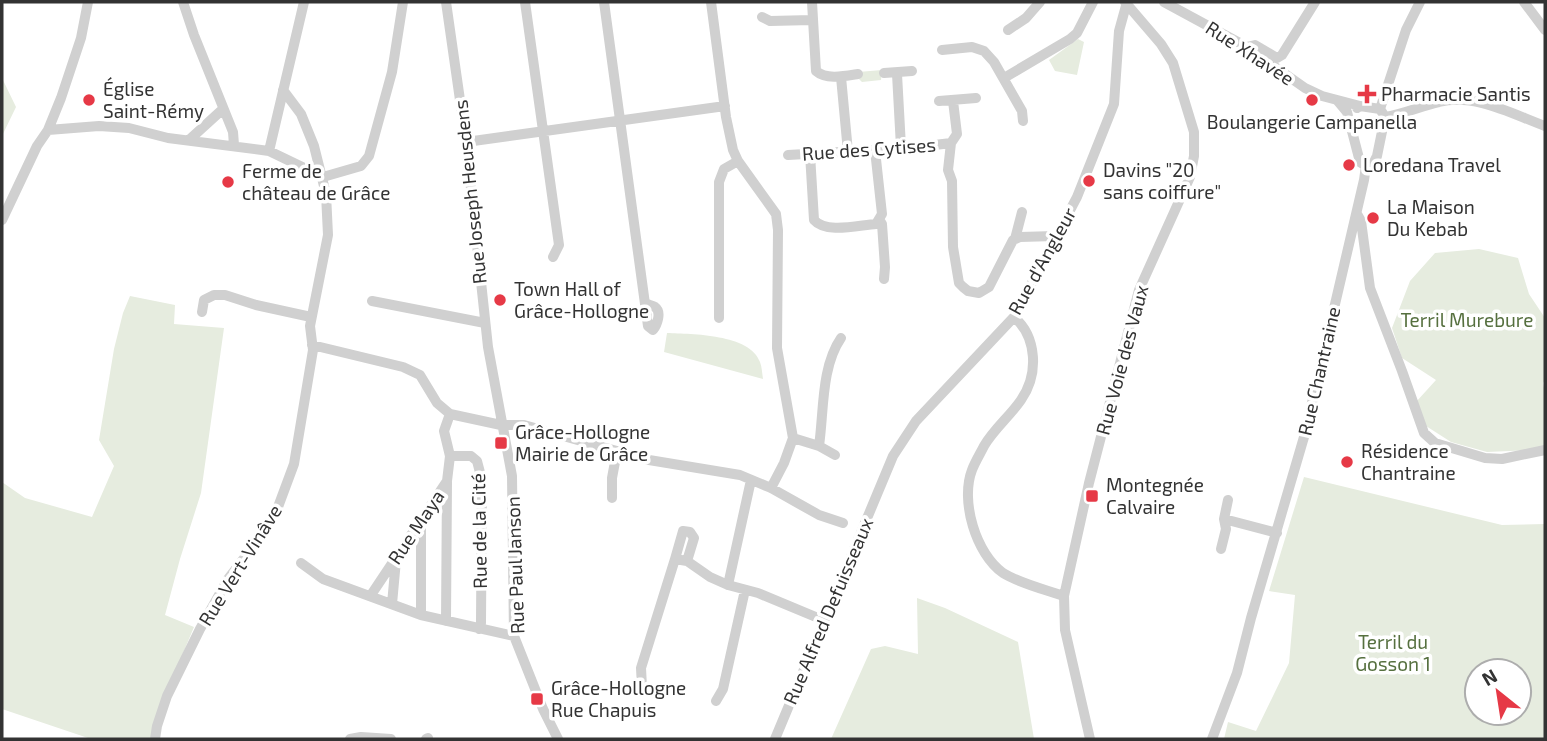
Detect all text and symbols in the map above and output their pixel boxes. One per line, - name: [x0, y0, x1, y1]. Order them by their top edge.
- street label: Rue Xhavée: [1202, 16, 1299, 90]
- place label: Église Saint-Rémy: [103, 77, 204, 122]
- place label: Pharmacie Santis: [1381, 82, 1531, 105]
- marker: Pharmacie Santis: [1359, 86, 1375, 102]
- marker: Église Saint-Rémy: [81, 92, 97, 108]
- marker: Boulangerie Campanella: [1304, 92, 1320, 108]
- street label: Rue Joseph Heusdens: [448, 99, 491, 285]
- place label: Boulangerie Campanella: [1207, 110, 1417, 133]
- street label: Rue des Cytises: [801, 132, 937, 165]
- place label: Loredana Travel: [1363, 153, 1501, 176]
- marker: Loredana Travel: [1341, 157, 1357, 173]
- place label: Davins "20 sans coiffure": [1103, 158, 1221, 203]
- place label: Ferme de château de Grâce: [242, 159, 390, 204]
- marker: Davins "20 sans coiffure": [1081, 173, 1097, 189]
- marker: Ferme de château de Grâce: [220, 174, 236, 190]
- place label: La Maison Du Kebab: [1387, 195, 1475, 240]
- street label: Rue d'Angleur: [1003, 203, 1081, 318]
- marker: La Maison Du Kebab: [1365, 210, 1381, 226]
- place label: Town Hall of Grâce-Hollogne: [514, 277, 649, 322]
- street label: Rue Voie des Vaux: [1090, 282, 1153, 437]
- marker: Town Hall of Grâce-Hollogne: [492, 292, 508, 308]
- street label: Rue Chantraine: [1293, 304, 1345, 438]
- park label: Terril Murebure: [1401, 308, 1533, 331]
- place label: Grâce-Hollogne Mairie de Grâce: [515, 420, 650, 465]
- marker: Grâce-Hollogne Mairie de Grâce: [493, 435, 509, 451]
- place label: Résidence Chantraine: [1361, 439, 1456, 484]
- marker: Résidence Chantraine: [1339, 454, 1355, 470]
- street label: Rue de la Cité: [466, 473, 491, 589]
- place label: Montegnée Calvaire: [1106, 473, 1204, 518]
- street label: Rue Maya: [382, 485, 449, 568]
- marker: Montegnée Calvaire: [1084, 488, 1100, 504]
- street label: Rue Paul Janson: [501, 496, 528, 634]
- street label: Rue Vert-Vinâve: [193, 500, 286, 630]
- street label: Rue Alfred Defuisseaux: [778, 514, 877, 707]
- park label: Terril du Gosson 1: [1355, 630, 1431, 675]
- north arrow: [1463, 657, 1533, 727]
- text: N: [1478, 663, 1501, 690]
- place label: Grâce-Hollogne Rue Chapuis: [551, 676, 686, 721]
- marker: Grâce-Hollogne Rue Chapuis: [529, 691, 545, 707]

